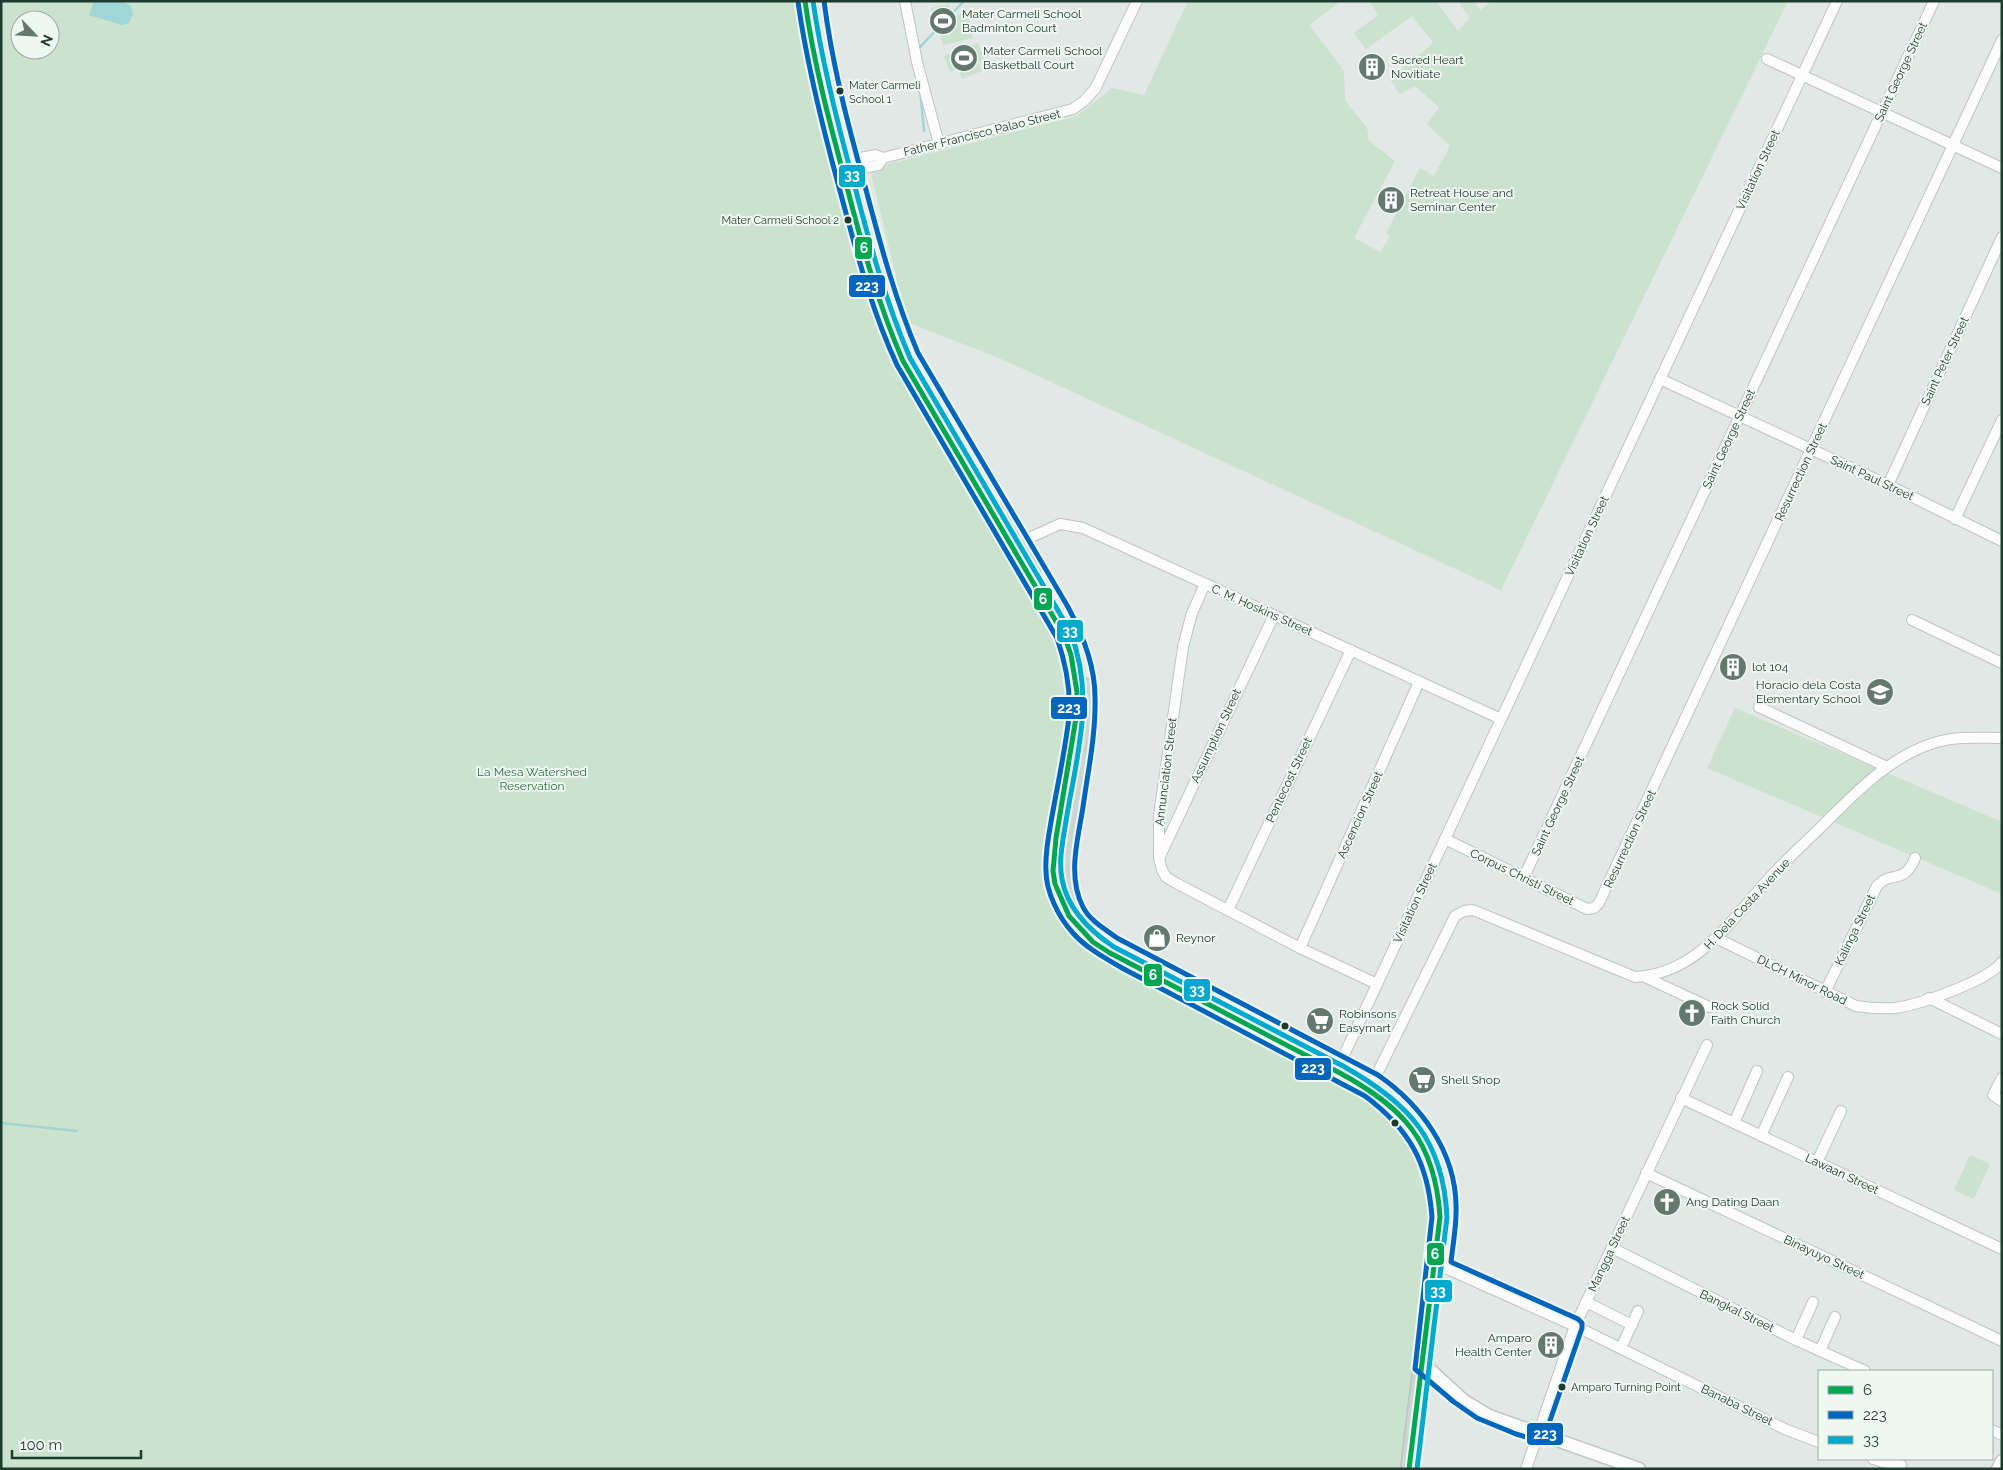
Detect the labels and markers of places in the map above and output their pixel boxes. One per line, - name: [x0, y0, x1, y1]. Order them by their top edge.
- sports icon: Mater Carmeli School Badminton Court: [928, 6, 958, 36]
- place label: Mater Carmeli School Badminton Court: [962, 7, 1082, 35]
- sports icon: Mater Carmeli School Basketball Court: [949, 43, 979, 73]
- place label: Mater Carmeli School Basketball Court: [983, 44, 1103, 72]
- building icon: Sacred Heart Novitiate: [1357, 52, 1387, 82]
- place label: Sacred Heart Novitiate: [1391, 53, 1464, 81]
- place label: Mater Carmeli School 1: [849, 79, 920, 106]
- marker: Mater Carmeli School 1: [835, 86, 845, 96]
- building icon: Retreat House and Seminar Center: [1376, 185, 1406, 215]
- place label: Retreat House and Seminar Center: [1410, 186, 1513, 214]
- place label: Mater Carmeli School 2: [721, 214, 839, 227]
- marker: Mater Carmeli School 2: [843, 215, 853, 225]
- building icon: lot 104: [1718, 652, 1748, 682]
- place label: lot 104: [1752, 660, 1789, 674]
- school or university icon: Horacio dela Costa Elementary School: [1865, 677, 1895, 707]
- place label: Horacio dela Costa Elementary School: [1756, 678, 1862, 706]
- shop icon: Reynor: [1142, 923, 1172, 953]
- place label: Reynor: [1176, 931, 1216, 945]
- church icon: Rock Solid Faith Church: [1677, 998, 1707, 1028]
- place label: Rock Solid Faith Church: [1711, 999, 1780, 1027]
- supermarket icon: Robinsons Easymart: [1305, 1006, 1335, 1036]
- place label: Robinsons Easymart: [1339, 1007, 1397, 1035]
- unlabelled marker: [1280, 1021, 1290, 1031]
- supermarket icon: Shell Shop: [1407, 1065, 1437, 1095]
- place label: Shell Shop: [1441, 1073, 1500, 1087]
- unlabelled marker: [1390, 1118, 1400, 1128]
- church icon: Ang Dating Daan: [1652, 1187, 1682, 1217]
- place label: Ang Dating Daan: [1686, 1195, 1779, 1209]
- building icon: Amparo Health Center: [1536, 1330, 1566, 1360]
- place label: Amparo Health Center: [1455, 1331, 1533, 1359]
- place label: Amparo Turning Point: [1571, 1381, 1681, 1394]
- marker: Amparo Turning Point: [1557, 1382, 1567, 1392]

